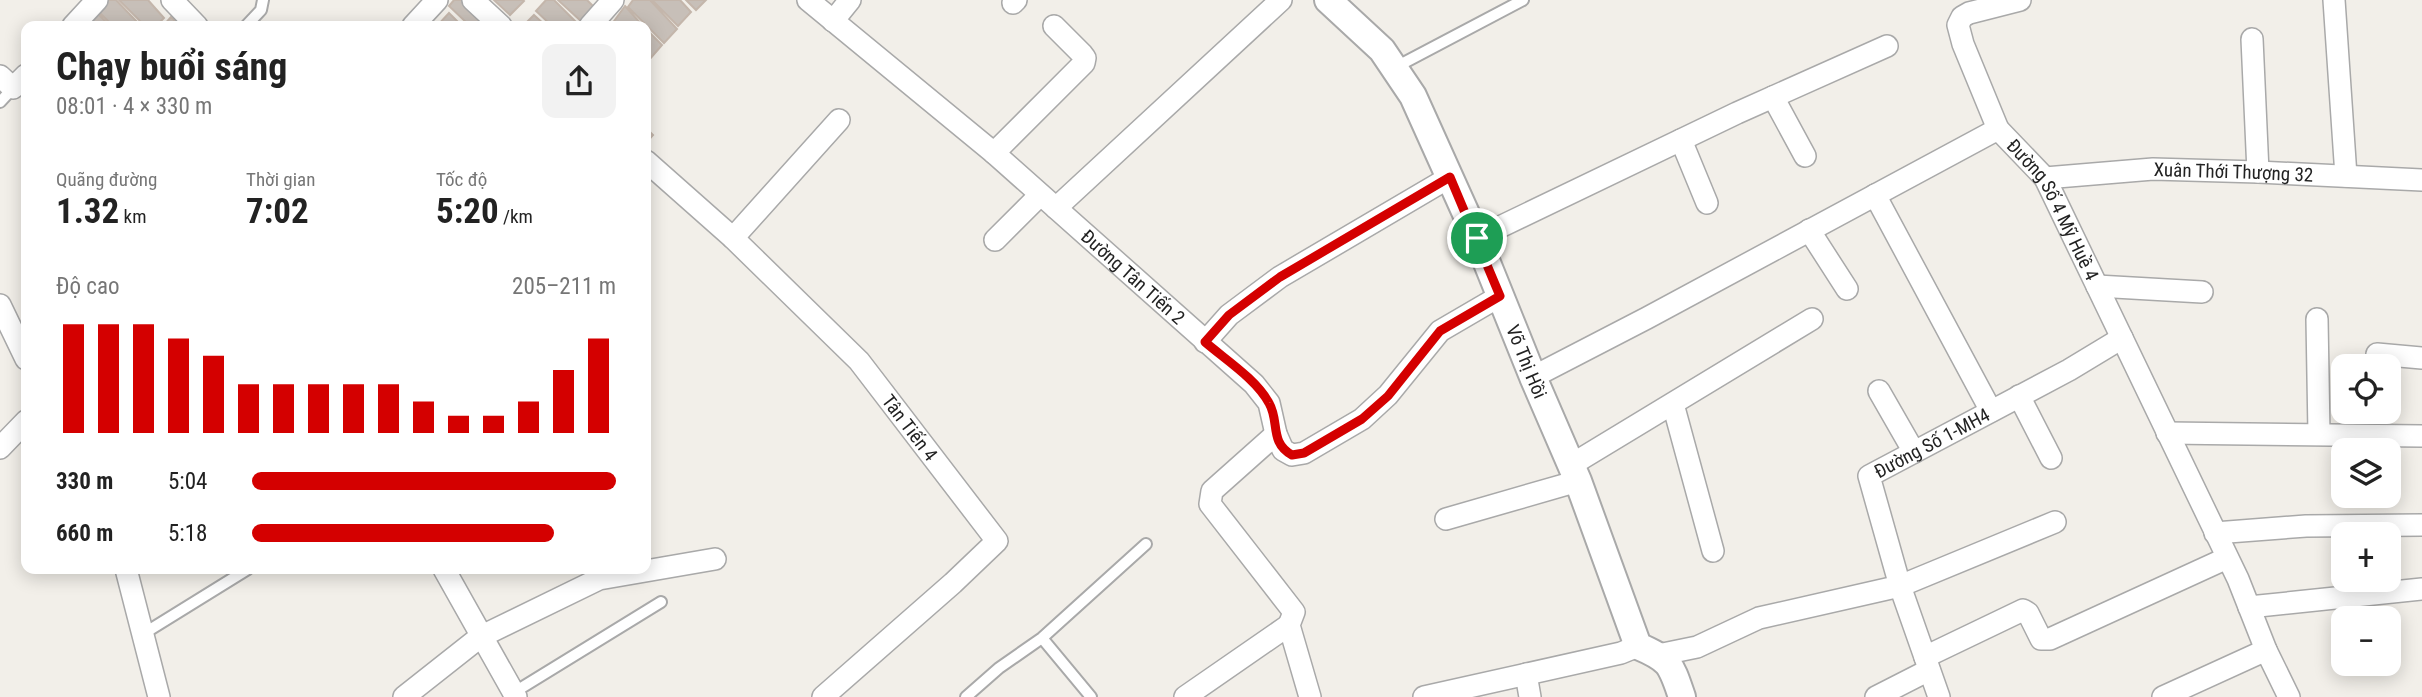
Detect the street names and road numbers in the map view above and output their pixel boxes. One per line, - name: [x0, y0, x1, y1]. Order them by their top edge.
- street label: Đường Số 4 Mỹ Huề 4: [2002, 134, 2104, 284]
- street label: Xuân Thới Thượng 32: [2153, 158, 2314, 186]
- street label: Đường Tân Tiến 2: [1077, 225, 1190, 329]
- street label: Võ Thị Hồi: [1502, 321, 1552, 402]
- street label: Tân Tiến 4: [877, 390, 943, 465]
- street label: Đường Số 1-MH4: [1870, 403, 1994, 483]

